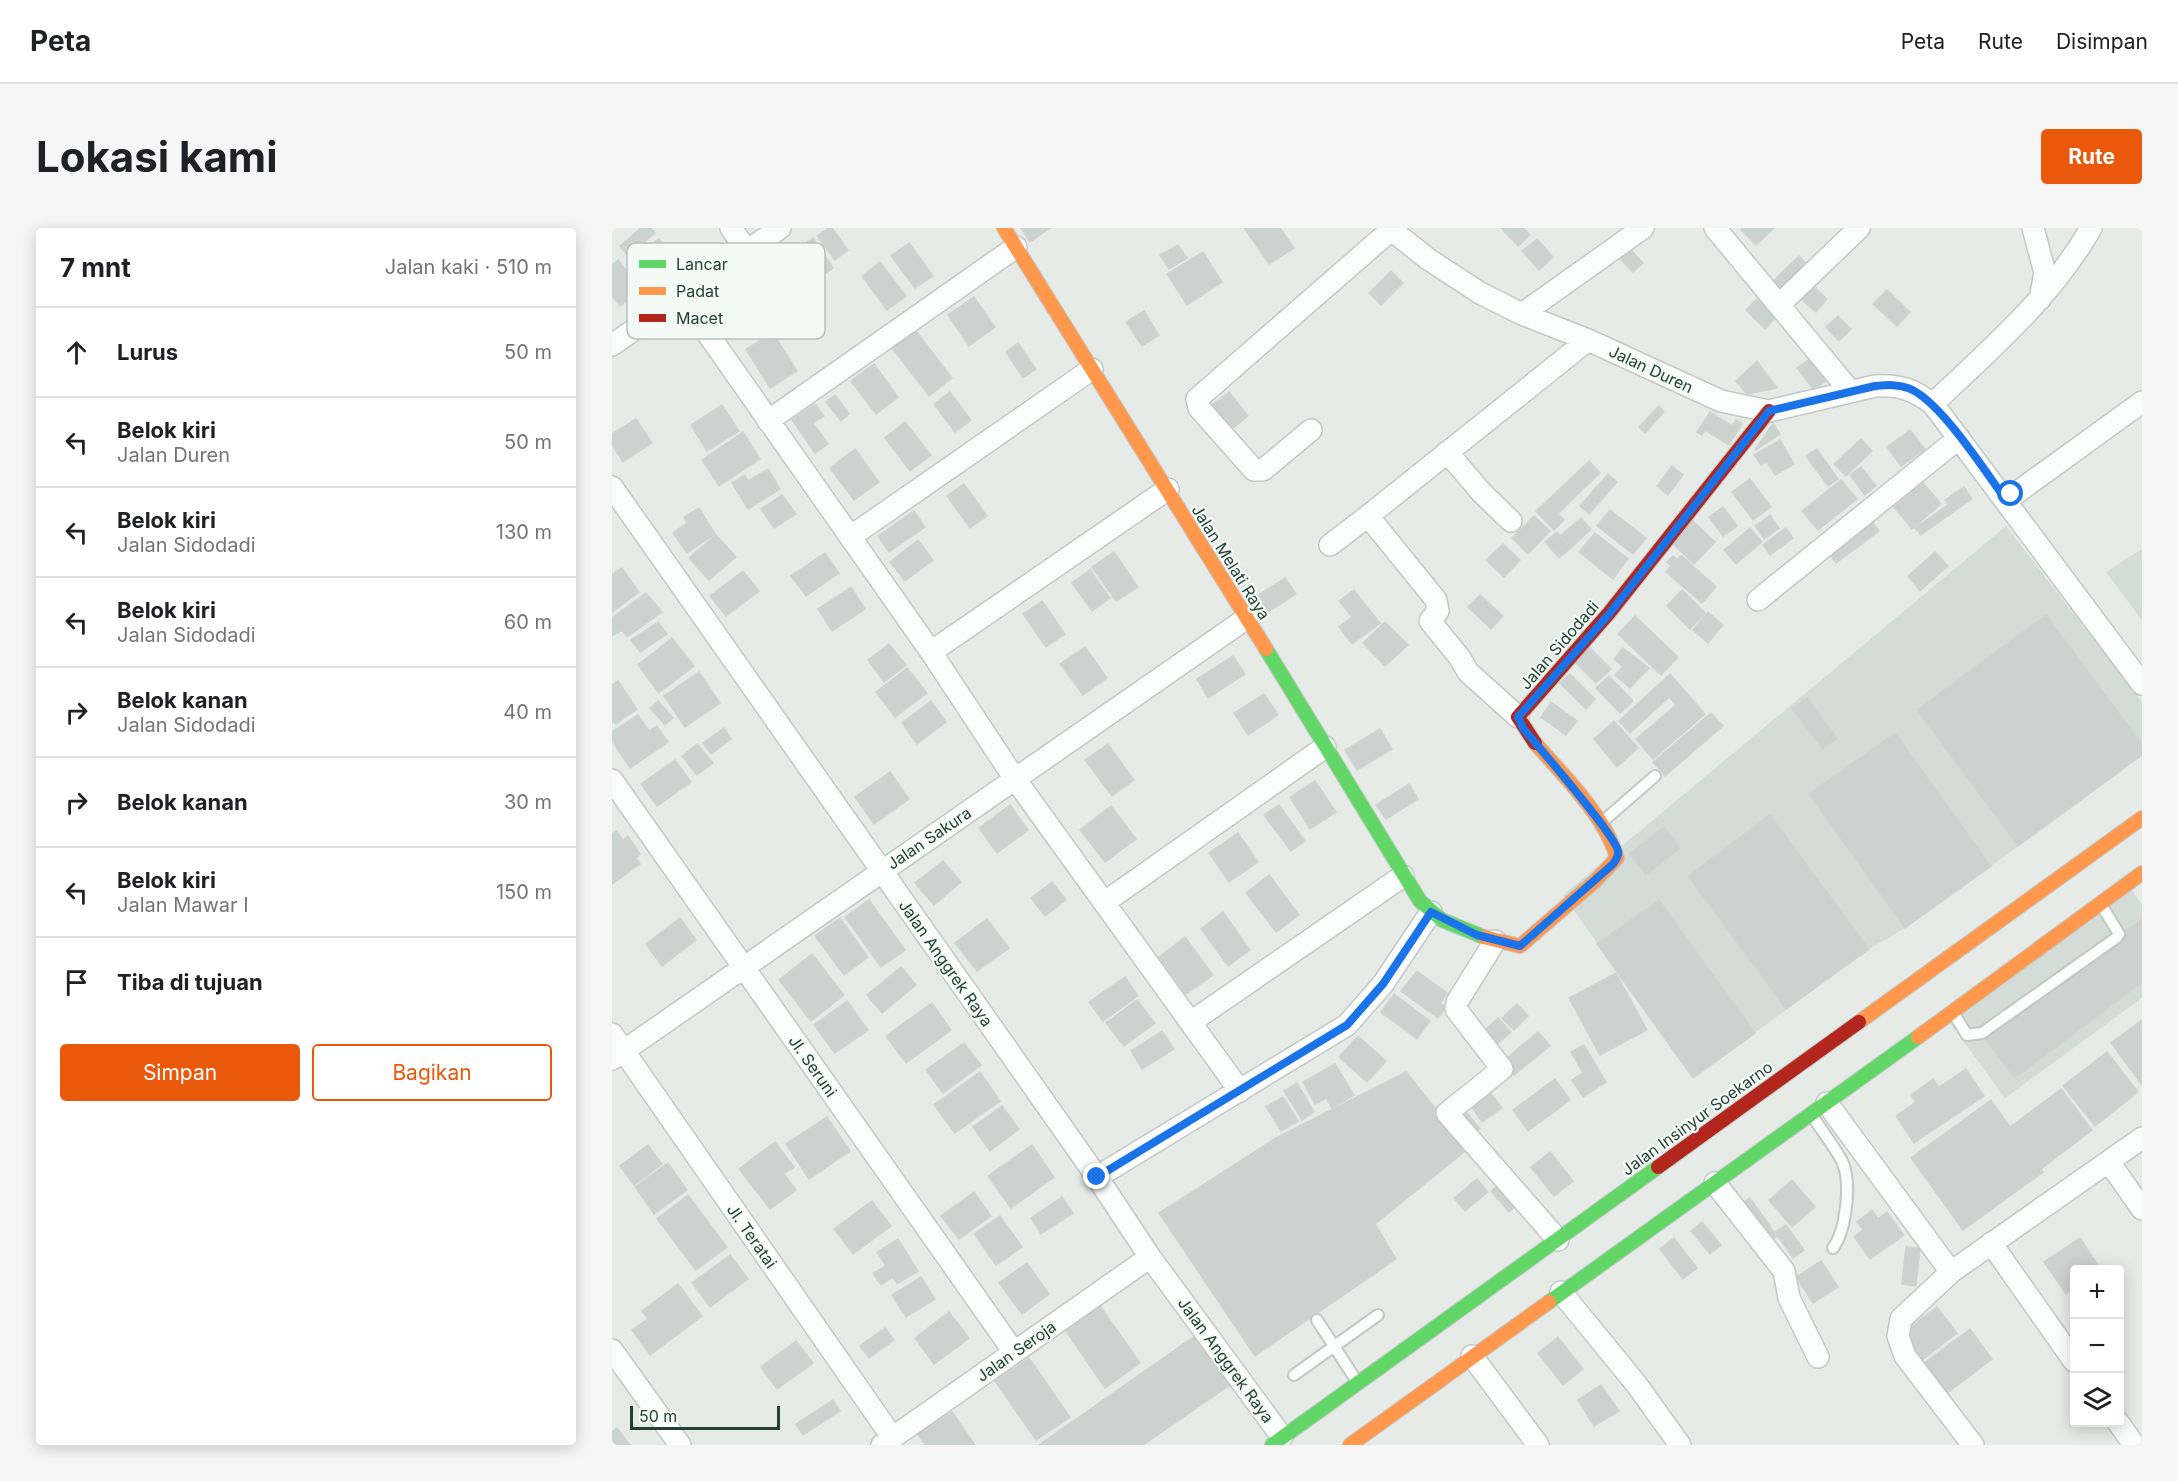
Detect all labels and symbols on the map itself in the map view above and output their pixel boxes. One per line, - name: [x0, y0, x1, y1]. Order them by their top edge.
- legend: [627, 243, 825, 339]
- text: Lancar: [676, 254, 728, 274]
- text: Padat: [676, 281, 719, 301]
- text: Macet: [676, 308, 723, 328]
- street label: Jalan Duren: [1606, 341, 1696, 397]
- route start: [1997, 480, 2023, 506]
- street label: Jalan Melati Raya: [1188, 501, 1274, 623]
- street label: Jalan Sidodadi: [1515, 597, 1603, 693]
- street label: Jalan Sakura: [883, 802, 975, 874]
- street label: Jalan Anggrek Raya: [895, 896, 997, 1030]
- street label: Jl. Seruni: [785, 1031, 841, 1101]
- street label: Jalan Insinyur Soekarno: [1618, 1057, 1776, 1179]
- route end: [1083, 1163, 1109, 1189]
- street label: Jl. Teratai: [723, 1200, 781, 1272]
- street label: Jalan Anggrek Raya: [1174, 1293, 1278, 1427]
- street label: Jalan Seroja: [972, 1316, 1060, 1386]
- scale bar: [630, 1403, 780, 1430]

